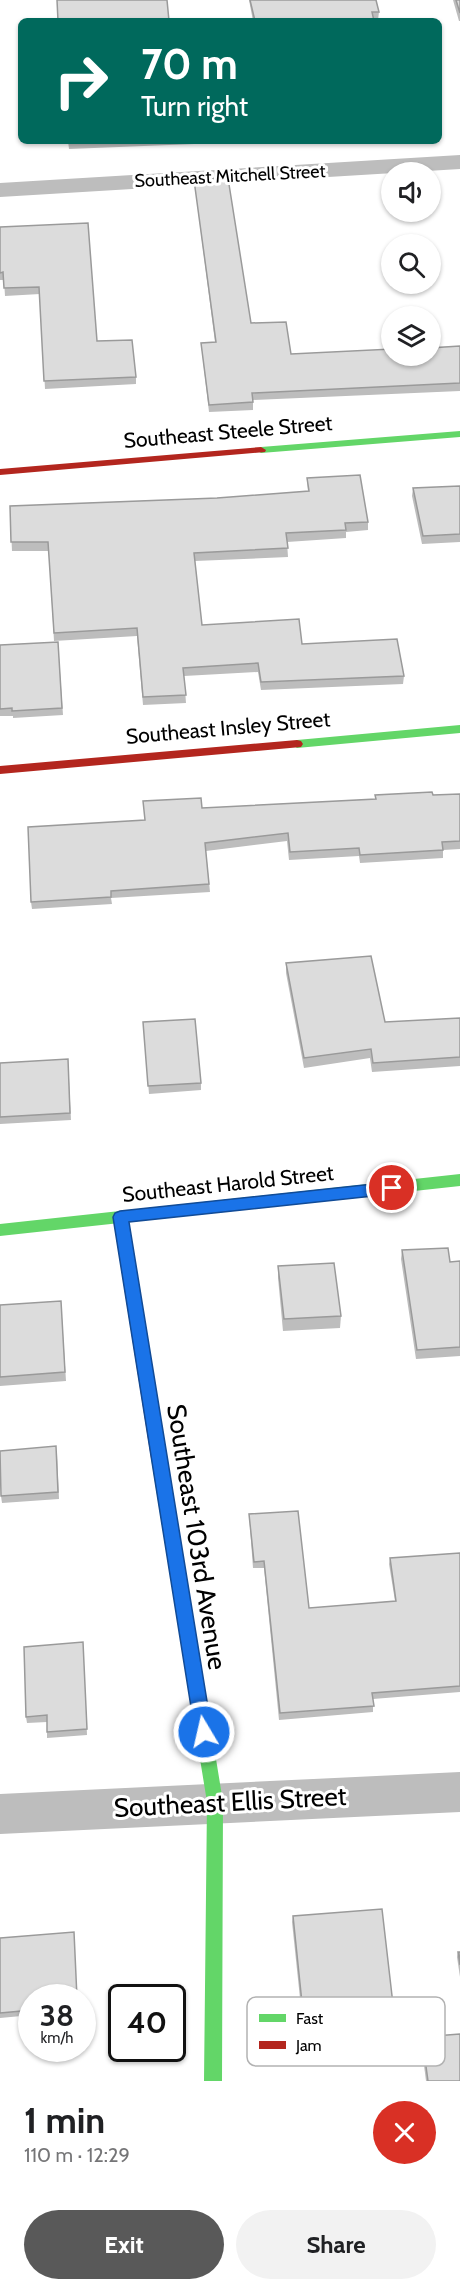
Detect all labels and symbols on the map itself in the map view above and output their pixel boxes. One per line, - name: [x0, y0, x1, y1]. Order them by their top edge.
- street label: Southeast Mitchell Street: [134, 160, 326, 192]
- street label: Southeast Steele Street: [123, 410, 333, 453]
- street label: Southeast Insley Street: [125, 706, 331, 749]
- street label: Southeast Harold Street: [121, 1160, 335, 1207]
- pin: [366, 1162, 417, 1213]
- street label: Southeast 103rd Avenue: [160, 1402, 234, 1672]
- position arrow: [172, 1700, 236, 1764]
- street label: Southeast Ellis Street: [113, 1780, 347, 1824]
- speed limit sign: 40: [108, 1984, 186, 2062]
- legend: [247, 1997, 445, 2066]
- text: Fast: [296, 2009, 324, 2028]
- text: Jam: [295, 2036, 322, 2055]

